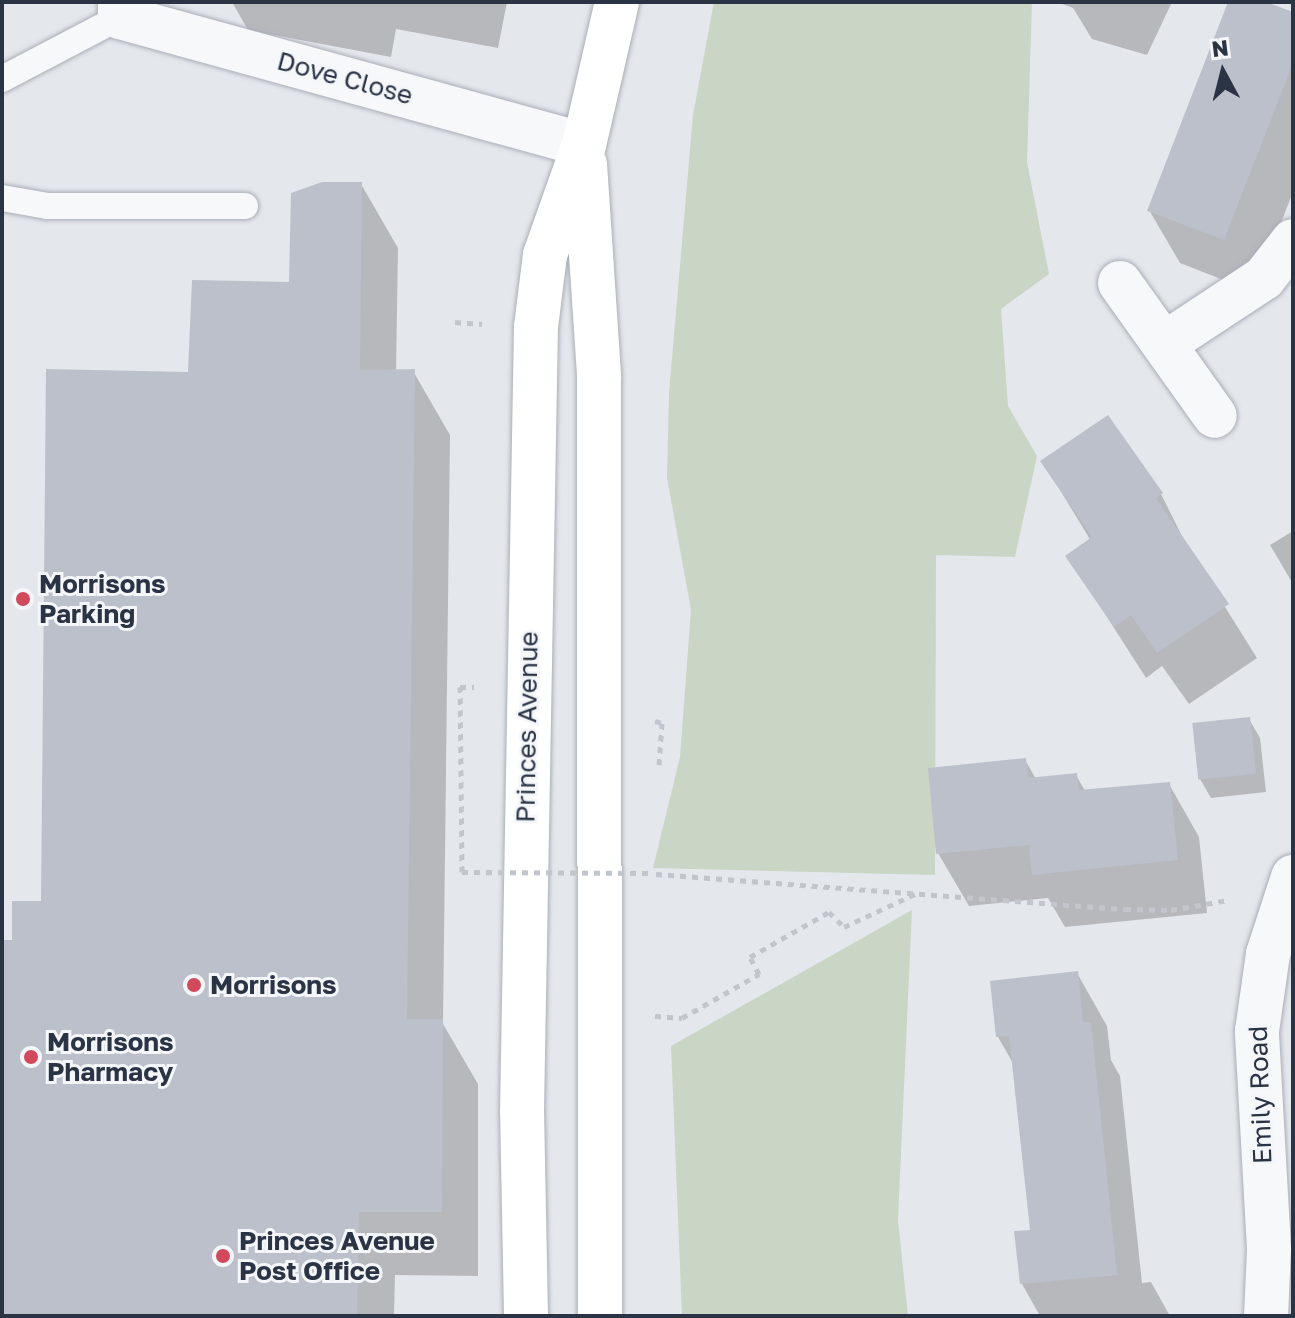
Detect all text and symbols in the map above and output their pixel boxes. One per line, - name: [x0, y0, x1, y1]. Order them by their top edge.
- north arrow: [1183, 32, 1263, 112]
- text: N: [1210, 33, 1230, 62]
- street label: Dove Close: [274, 45, 416, 111]
- place label: Morrisons Parking: [39, 568, 166, 630]
- marker: Morrisons Parking: [14, 590, 32, 608]
- street label: Princes Avenue: [510, 631, 544, 823]
- place label: Morrisons: [210, 969, 337, 1001]
- marker: Morrisons: [185, 976, 203, 994]
- street label: Emily Road: [1242, 1025, 1278, 1165]
- place label: Morrisons Pharmacy: [47, 1026, 174, 1088]
- marker: Morrisons Pharmacy: [22, 1048, 40, 1066]
- place label: Princes Avenue Post Office: [239, 1225, 435, 1286]
- marker: Princes Avenue Post Office: [214, 1247, 232, 1265]

